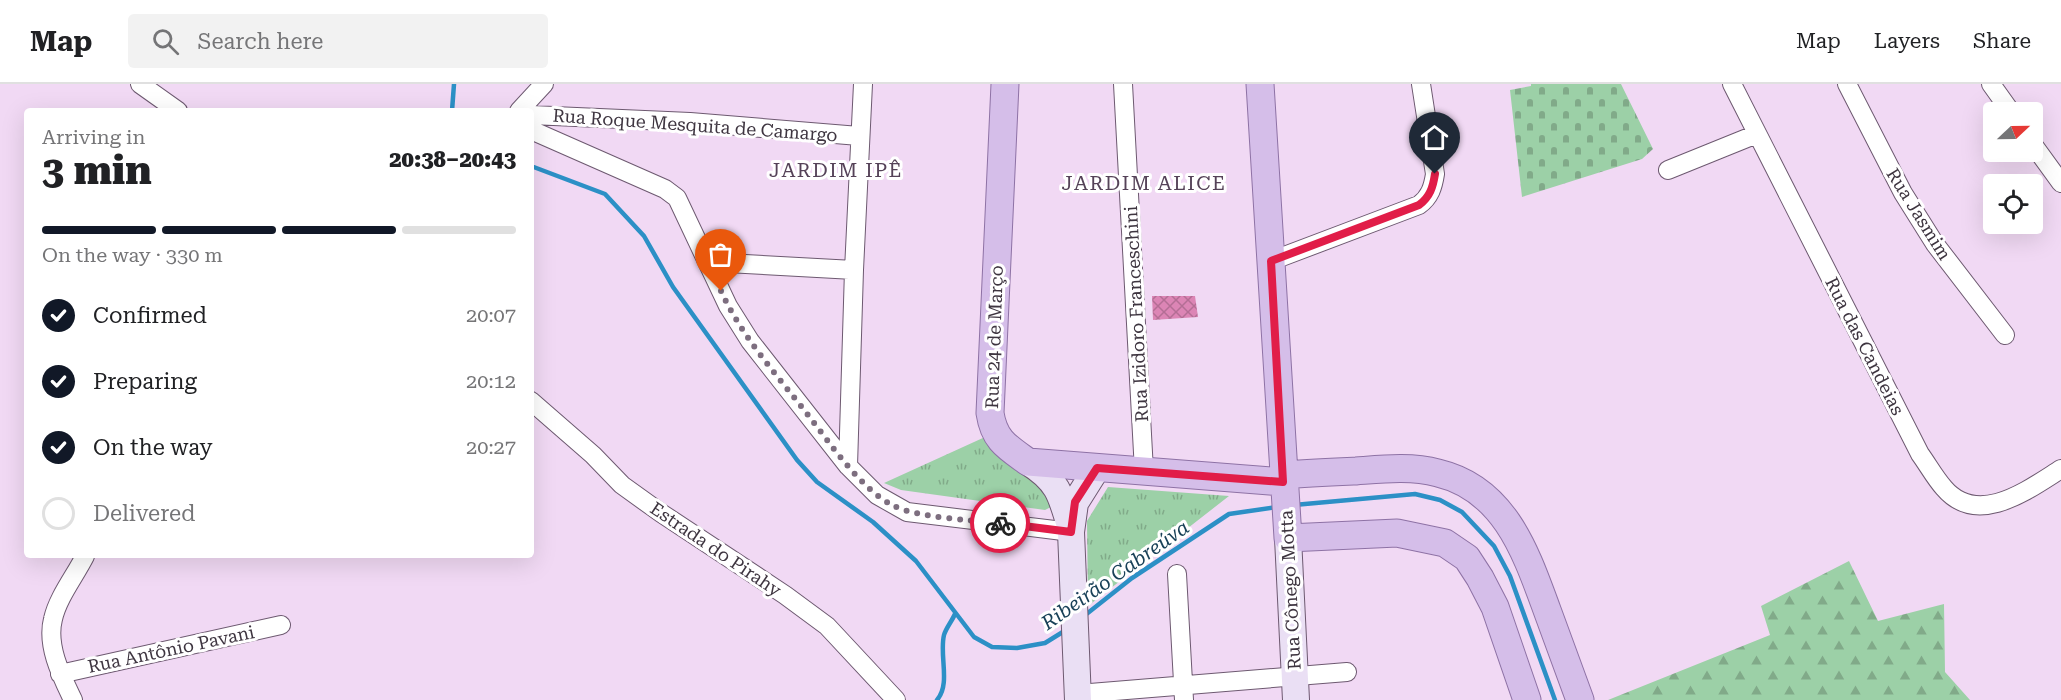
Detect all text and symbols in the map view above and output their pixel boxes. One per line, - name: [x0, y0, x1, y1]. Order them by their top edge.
- search box: [128, 14, 548, 68]
- text: Map: [30, 25, 92, 58]
- icon: search: [149, 25, 182, 58]
- text: Search here: [197, 29, 323, 54]
- text: Map: [1796, 29, 1841, 53]
- text: Layers: [1874, 29, 1940, 53]
- text: Share: [1973, 29, 2031, 53]
- north arrow: [1983, 102, 2043, 162]
- map controls: [1983, 102, 2043, 234]
- street label: Rua Roque Mesquita de Camargo: [552, 105, 838, 145]
- pin: [1409, 112, 1460, 174]
- icon: home: [1418, 121, 1451, 154]
- text: Arriving in: [42, 125, 145, 149]
- text: 20:38–20:43: [389, 147, 516, 172]
- text: 3 min: [42, 148, 152, 194]
- district label: JARDIM IPÊ: [769, 158, 903, 182]
- street label: Rua Jasmim: [1882, 164, 1956, 264]
- district label: JARDIM ALICE: [1062, 171, 1226, 195]
- button: locate: [1983, 174, 2043, 234]
- street label: Rua Izidoro Franceschini: [1120, 205, 1152, 423]
- pin: [695, 229, 746, 291]
- icon: bag: [704, 238, 737, 271]
- text: On the way · 330 m: [42, 243, 223, 267]
- street label: Rua 24 de Março: [981, 265, 1007, 409]
- street label: Rua das Candeias: [1821, 274, 1909, 418]
- icon: check: [42, 299, 75, 332]
- text: Confirmed: [93, 303, 207, 328]
- text: 20:07: [466, 303, 516, 327]
- icon: check: [42, 365, 75, 398]
- text: Preparing: [93, 369, 197, 394]
- text: 20:12: [466, 369, 516, 393]
- icon: check: [42, 431, 75, 464]
- text: On the way: [93, 435, 213, 460]
- text: 20:27: [466, 435, 516, 459]
- courier: [970, 493, 1030, 553]
- street label: Estrada do Pirahy: [647, 497, 786, 601]
- text: Delivered: [93, 501, 195, 526]
- icon: bike: [984, 507, 1017, 540]
- street label: Rua Cônego Motta: [1275, 509, 1305, 670]
- water label: Ribeirão Cabreúva: [1036, 515, 1193, 635]
- street label: Rua Antônio Pavani: [86, 621, 257, 677]

